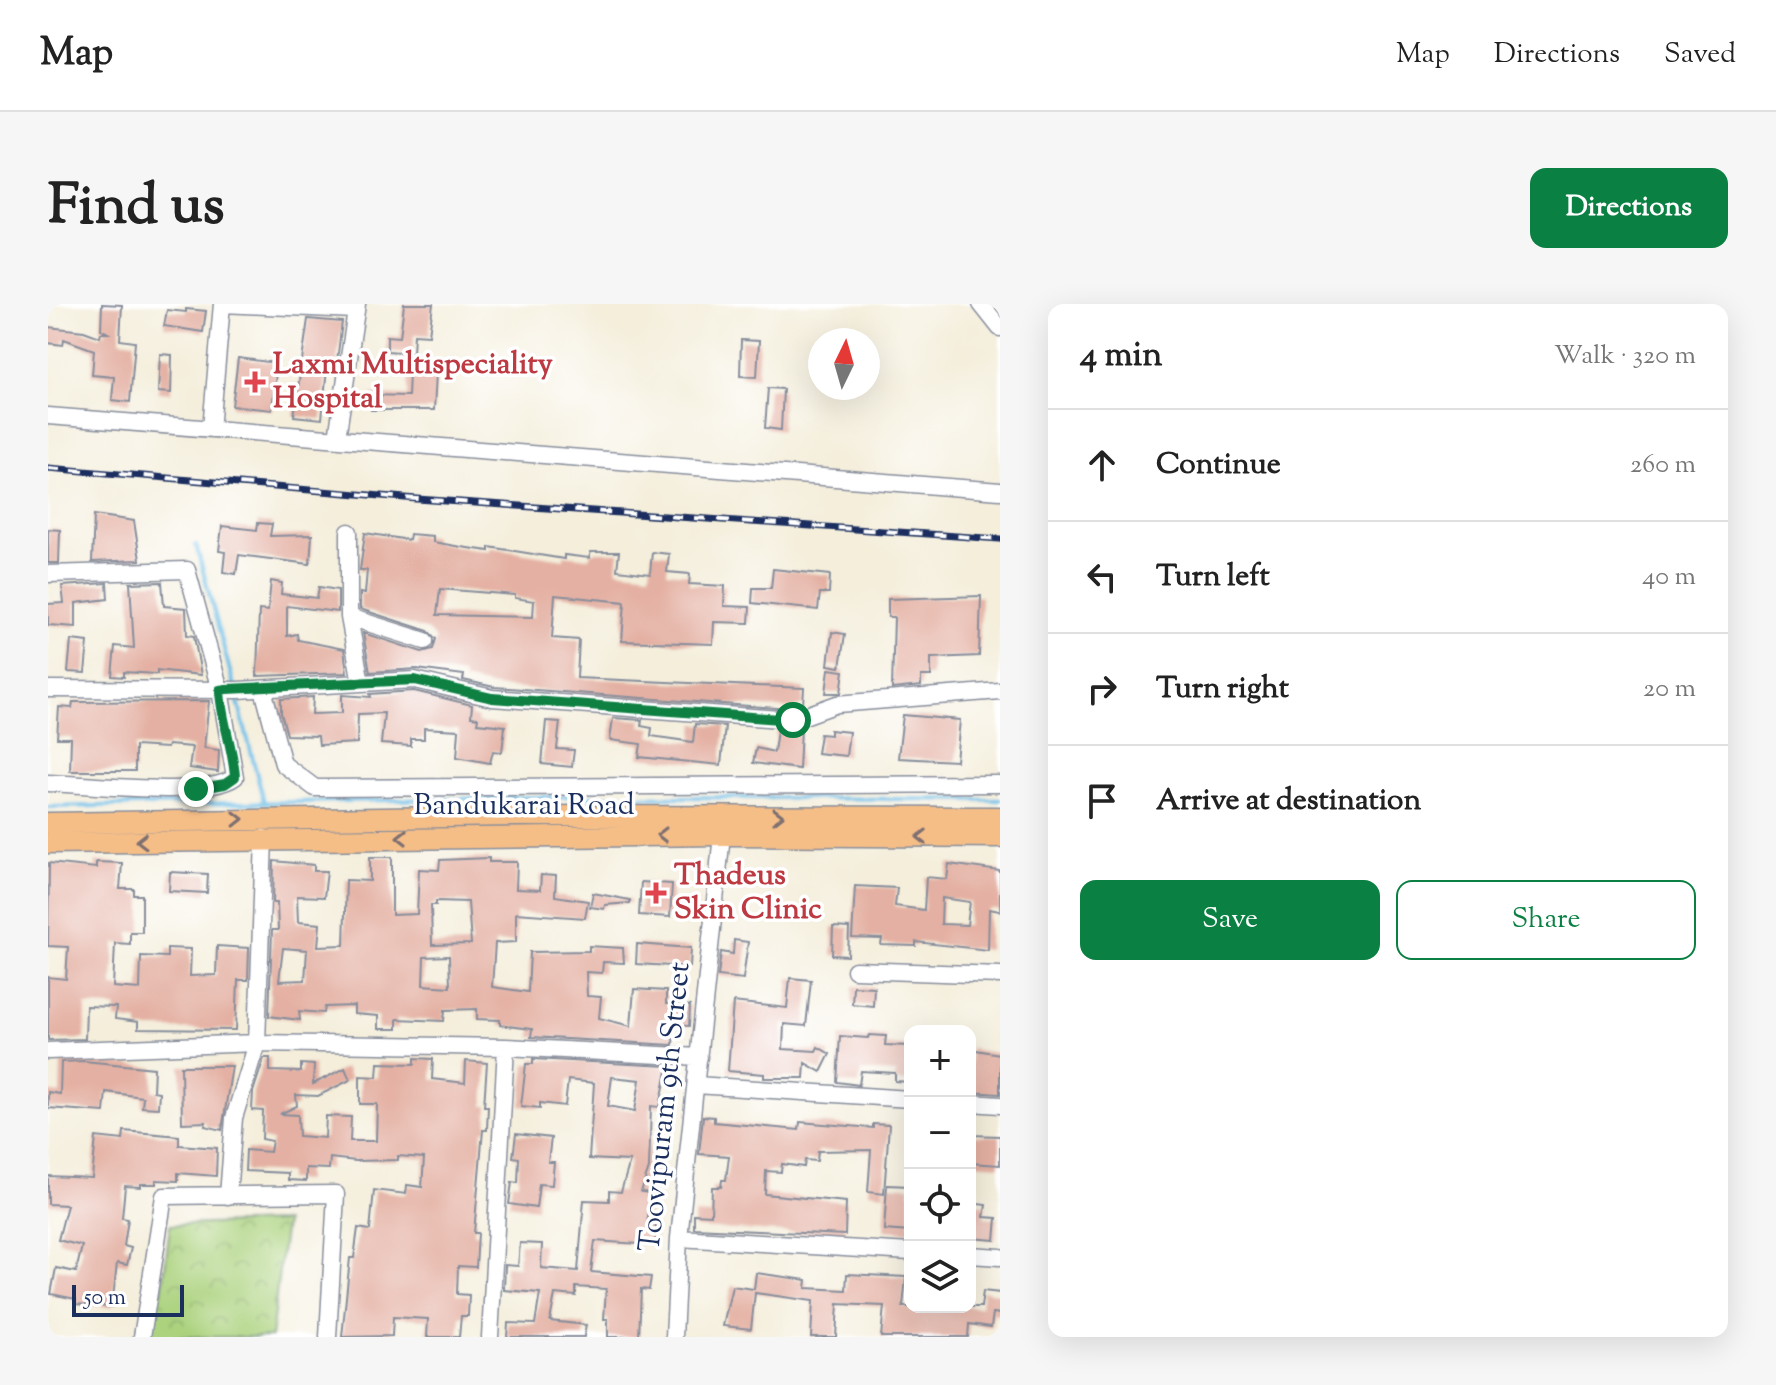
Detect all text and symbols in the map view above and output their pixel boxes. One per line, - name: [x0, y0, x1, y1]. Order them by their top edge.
- text: Map: [40, 28, 113, 82]
- text: Map: [1396, 35, 1450, 75]
- text: Directions: [1494, 35, 1620, 75]
- text: Saved: [1664, 35, 1736, 75]
- text: Find us: [48, 168, 224, 249]
- button: Directions: [1530, 168, 1728, 248]
- north arrow: [808, 328, 880, 400]
- text: 4 min: [1080, 332, 1162, 381]
- text: Walk · 320 m: [1554, 338, 1696, 375]
- place label: Laxmi Multispeciality Hospital: [273, 344, 553, 421]
- marker: Laxmi Multispeciality Hospital: [244, 371, 266, 393]
- icon: ahead: [1080, 443, 1124, 487]
- text: Continue: [1156, 444, 1281, 487]
- text: 260 m: [1630, 447, 1696, 484]
- icon: left: [1080, 555, 1124, 599]
- text: Turn left: [1156, 556, 1270, 599]
- text: 40 m: [1642, 559, 1696, 596]
- icon: right: [1080, 667, 1124, 711]
- text: Turn right: [1156, 668, 1289, 711]
- text: 20 m: [1643, 671, 1696, 708]
- route start: [775, 702, 811, 738]
- route end: [178, 771, 214, 807]
- icon: arrive: [1080, 779, 1124, 823]
- text: Arrive at destination: [1156, 780, 1421, 823]
- street label: Bandukarai Road: [413, 785, 635, 828]
- one-way arrow: [772, 807, 785, 825]
- one-way arrow: [232, 810, 245, 828]
- one-way arrow: [655, 826, 668, 844]
- one-way arrow: [395, 828, 408, 846]
- one-way arrow: [915, 828, 928, 845]
- one-way arrow: [135, 832, 148, 850]
- place label: Thadeus Skin Clinic: [674, 855, 822, 932]
- button: Save: [1080, 880, 1380, 960]
- button: Share: [1396, 880, 1696, 960]
- marker: Thadeus Skin Clinic: [645, 882, 667, 904]
- street label: Toovipuram 9th Street: [629, 960, 703, 1254]
- map controls: [904, 1025, 976, 1313]
- button: +: [904, 1025, 976, 1097]
- button: −: [904, 1097, 976, 1169]
- button: locate: [904, 1169, 976, 1241]
- button: layers: [904, 1241, 976, 1313]
- scale bar: [72, 1281, 184, 1317]
- text: 50 m: [84, 1283, 126, 1315]

